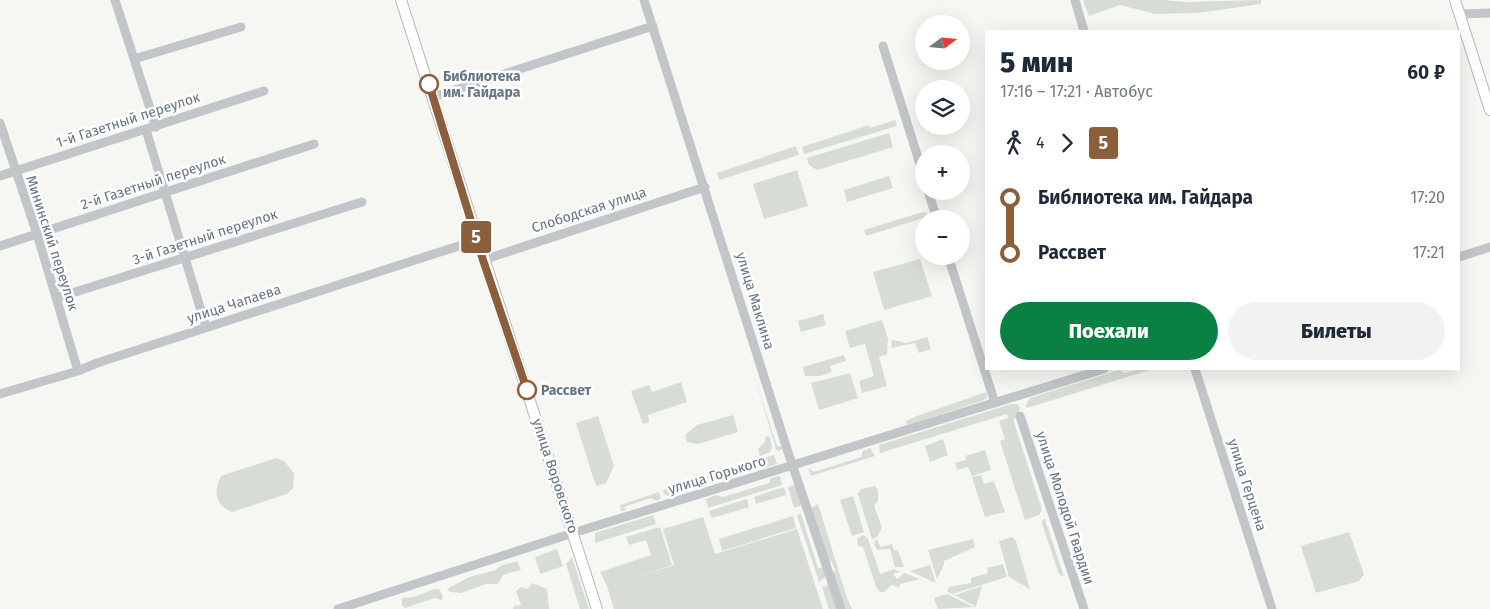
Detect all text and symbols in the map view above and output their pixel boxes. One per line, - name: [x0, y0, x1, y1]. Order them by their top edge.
- north arrow: [915, 15, 970, 70]
- map controls: [915, 15, 970, 265]
- text: 5 мин: [1000, 46, 1073, 79]
- text: 60 ₽: [1407, 61, 1445, 84]
- place label: Библиотека им. Гайдара: [443, 68, 521, 101]
- marker: Библиотека им. Гайдара: [419, 74, 439, 94]
- button: layers: [915, 80, 970, 135]
- text: 17:16 – 17:21 · Автобус: [1000, 82, 1153, 101]
- street label: 1-й Газетный переулок: [54, 88, 203, 151]
- icon: walk: [1000, 129, 1028, 157]
- icon: forward: [1053, 129, 1081, 157]
- text: 5: [1099, 132, 1108, 154]
- text: 4: [1036, 133, 1045, 152]
- button: +: [915, 145, 970, 200]
- street label: 2-й Газетный переулок: [78, 150, 228, 213]
- street label: Мининский переулок: [22, 173, 82, 313]
- street label: Слободская улица: [529, 183, 649, 237]
- text: Библиотека им. Гайдара: [1038, 186, 1253, 209]
- text: 17:20: [1410, 188, 1445, 207]
- street label: 3-й Газетный переулок: [130, 205, 280, 268]
- button: −: [915, 210, 970, 265]
- line badge: 5: [460, 221, 492, 253]
- text: 5: [471, 226, 481, 248]
- text: Рассвет: [1038, 241, 1106, 264]
- text: 17:21: [1413, 243, 1445, 262]
- street label: улица Маклина: [732, 250, 778, 352]
- street label: улица Чапаева: [185, 281, 283, 327]
- button: Поехали: [1000, 302, 1218, 360]
- button: Билеты: [1228, 302, 1445, 360]
- marker: Рассвет: [517, 380, 537, 400]
- place label: Рассвет: [541, 382, 592, 399]
- street label: улица Воровского: [528, 417, 582, 535]
- street label: улица Молодой Гвардии: [1032, 429, 1098, 587]
- street label: улица Герцена: [1224, 437, 1270, 533]
- street label: улица Горького: [666, 452, 768, 498]

